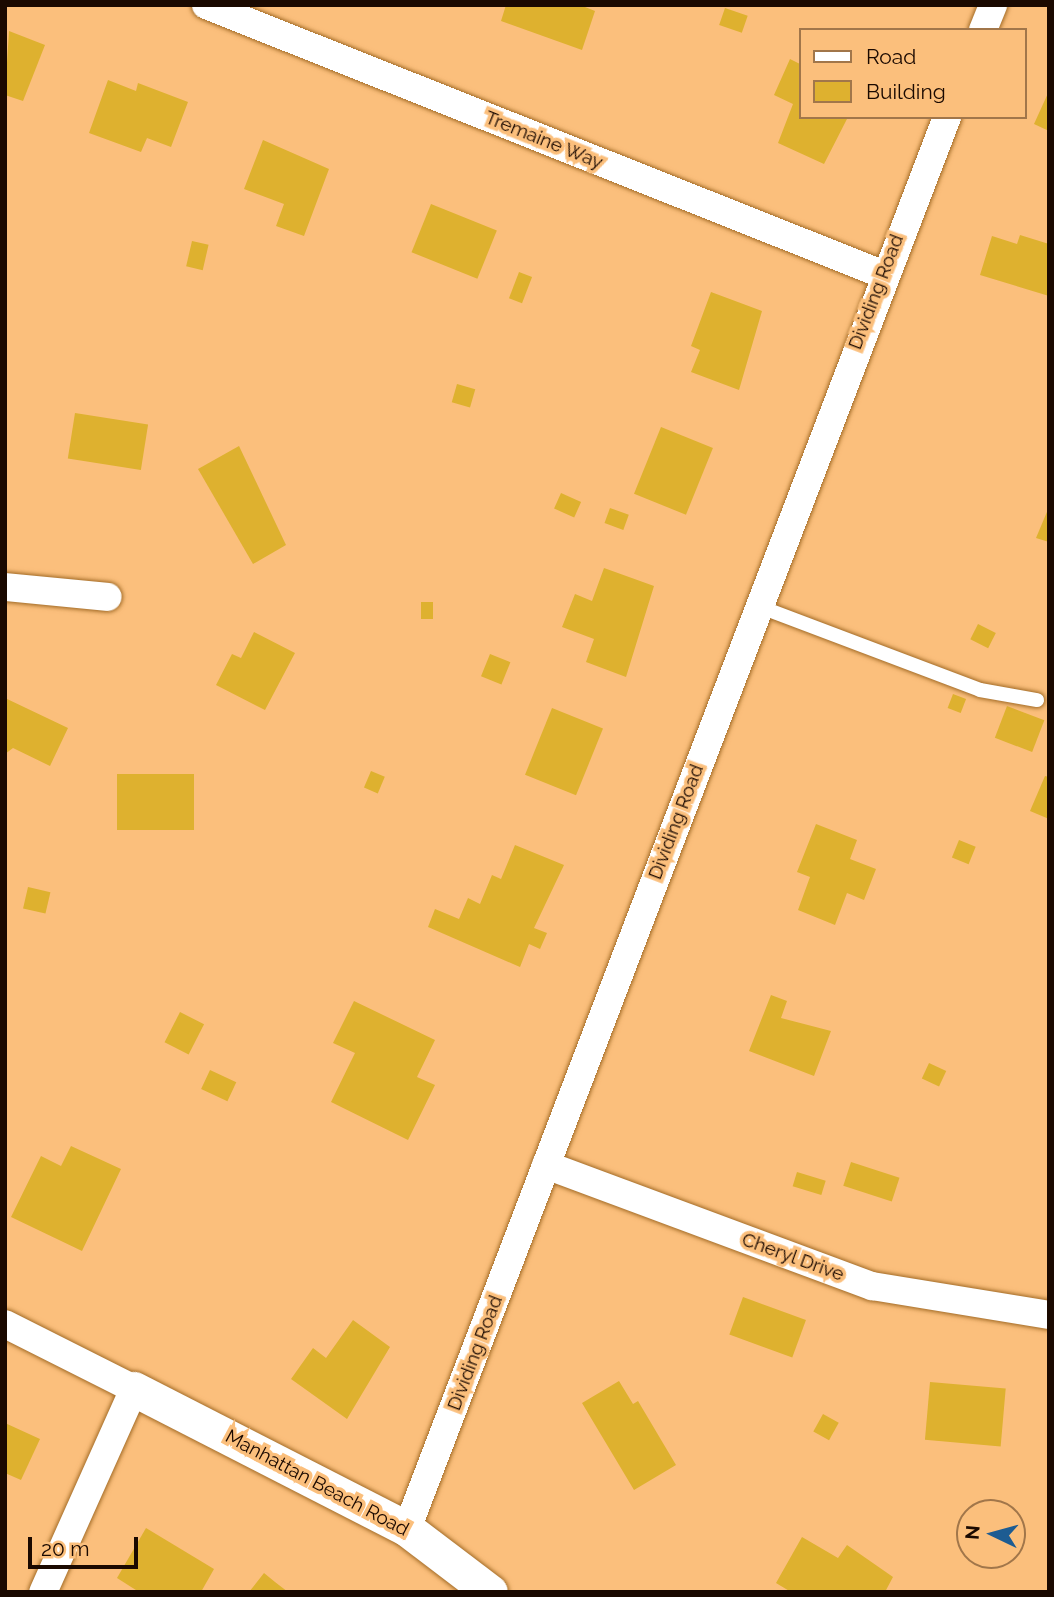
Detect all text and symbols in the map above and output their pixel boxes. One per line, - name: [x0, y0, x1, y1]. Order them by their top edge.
- legend: [799, 28, 1026, 119]
- text: Road: [866, 44, 916, 69]
- text: Building: [866, 79, 946, 104]
- street label: Tremaine Way: [481, 106, 607, 174]
- street label: Dividing Road: [844, 231, 908, 353]
- street label: Dividing Road: [644, 761, 708, 883]
- street label: Cheryl Drive: [739, 1228, 847, 1286]
- street label: Dividing Road: [443, 1292, 507, 1414]
- street label: Manhattan Beach Road: [221, 1425, 413, 1541]
- north arrow: [956, 1499, 1026, 1569]
- scale bar: [32, 1524, 142, 1568]
- text: N: [960, 1524, 984, 1541]
- text: 20 m: [41, 1536, 89, 1561]

